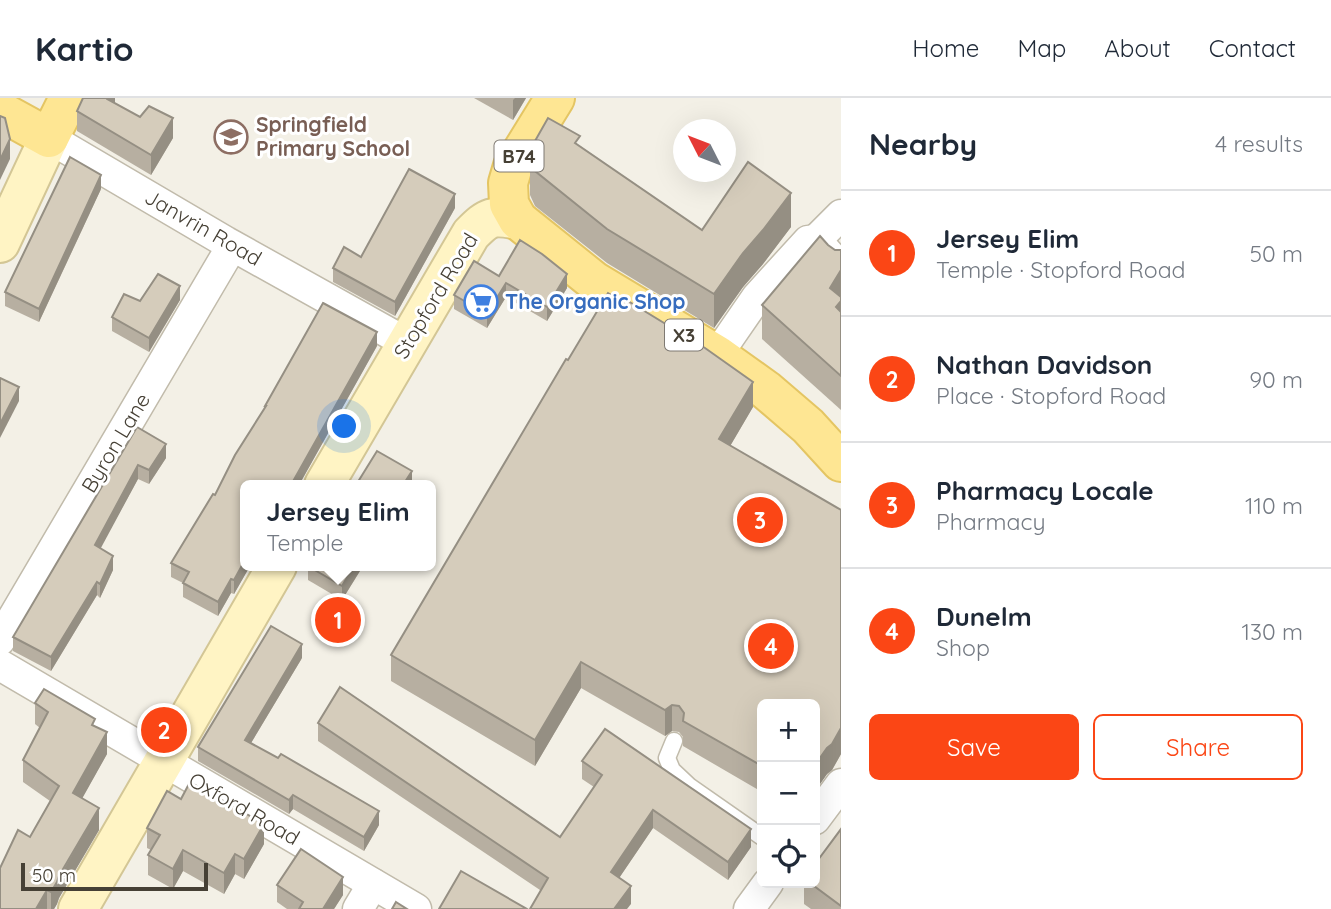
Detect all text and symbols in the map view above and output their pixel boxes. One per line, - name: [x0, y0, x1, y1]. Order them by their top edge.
- text: Kartio: [35, 28, 134, 69]
- text: Home: [912, 33, 979, 63]
- text: Map: [1017, 33, 1066, 63]
- text: About: [1104, 33, 1171, 63]
- text: Contact: [1209, 33, 1296, 63]
- place label: Springfield Primary School: [256, 111, 410, 161]
- school or university icon: Springfield Primary School: [212, 118, 250, 156]
- north arrow: [673, 119, 736, 182]
- text: Nearby: [869, 125, 977, 163]
- text: 4 results: [1215, 129, 1303, 158]
- road number: B74: [494, 141, 544, 172]
- street label: Janvrin Road: [141, 183, 266, 271]
- text: Jersey Elim: [936, 222, 1079, 255]
- street label: Stopford Road: [387, 228, 483, 363]
- text: 1: [888, 239, 896, 268]
- text: 50 m: [1250, 239, 1303, 268]
- text: Temple · Stopford Road: [936, 255, 1186, 284]
- supermarket icon: The Organic Shop: [462, 283, 500, 321]
- place label: The Organic Shop: [505, 288, 685, 314]
- road number: X3: [665, 319, 703, 350]
- text: Nathan Davidson: [936, 348, 1152, 381]
- text: 2: [885, 365, 899, 394]
- text: 90 m: [1249, 365, 1303, 394]
- text: Place · Stopford Road: [936, 381, 1166, 410]
- street label: Byron Lane: [75, 388, 155, 497]
- your location: [327, 409, 361, 443]
- text: Pharmacy Locale: [936, 474, 1154, 507]
- popup: [240, 480, 436, 571]
- text: 3: [886, 491, 898, 520]
- text: 110 m: [1245, 491, 1303, 520]
- pin: 3: [737, 494, 783, 546]
- text: Jersey Elim: [266, 495, 410, 528]
- text: Pharmacy: [936, 507, 1045, 536]
- text: Temple: [266, 528, 343, 557]
- pin: 1: [315, 594, 361, 646]
- text: Dunelm: [936, 600, 1032, 633]
- text: 4: [885, 617, 899, 646]
- text: 130 m: [1241, 617, 1303, 646]
- pin: 4: [748, 620, 794, 672]
- text: Shop: [936, 633, 990, 662]
- map controls: [757, 699, 820, 888]
- button: +: [757, 699, 820, 762]
- pin: 2: [141, 704, 187, 756]
- button: Save: [869, 714, 1079, 780]
- button: Share: [1093, 714, 1303, 780]
- button: −: [757, 762, 820, 825]
- street label: Oxford Road: [184, 766, 305, 850]
- button: locate: [757, 825, 820, 888]
- scale bar: [21, 860, 208, 892]
- text: 50 m: [32, 863, 76, 887]

